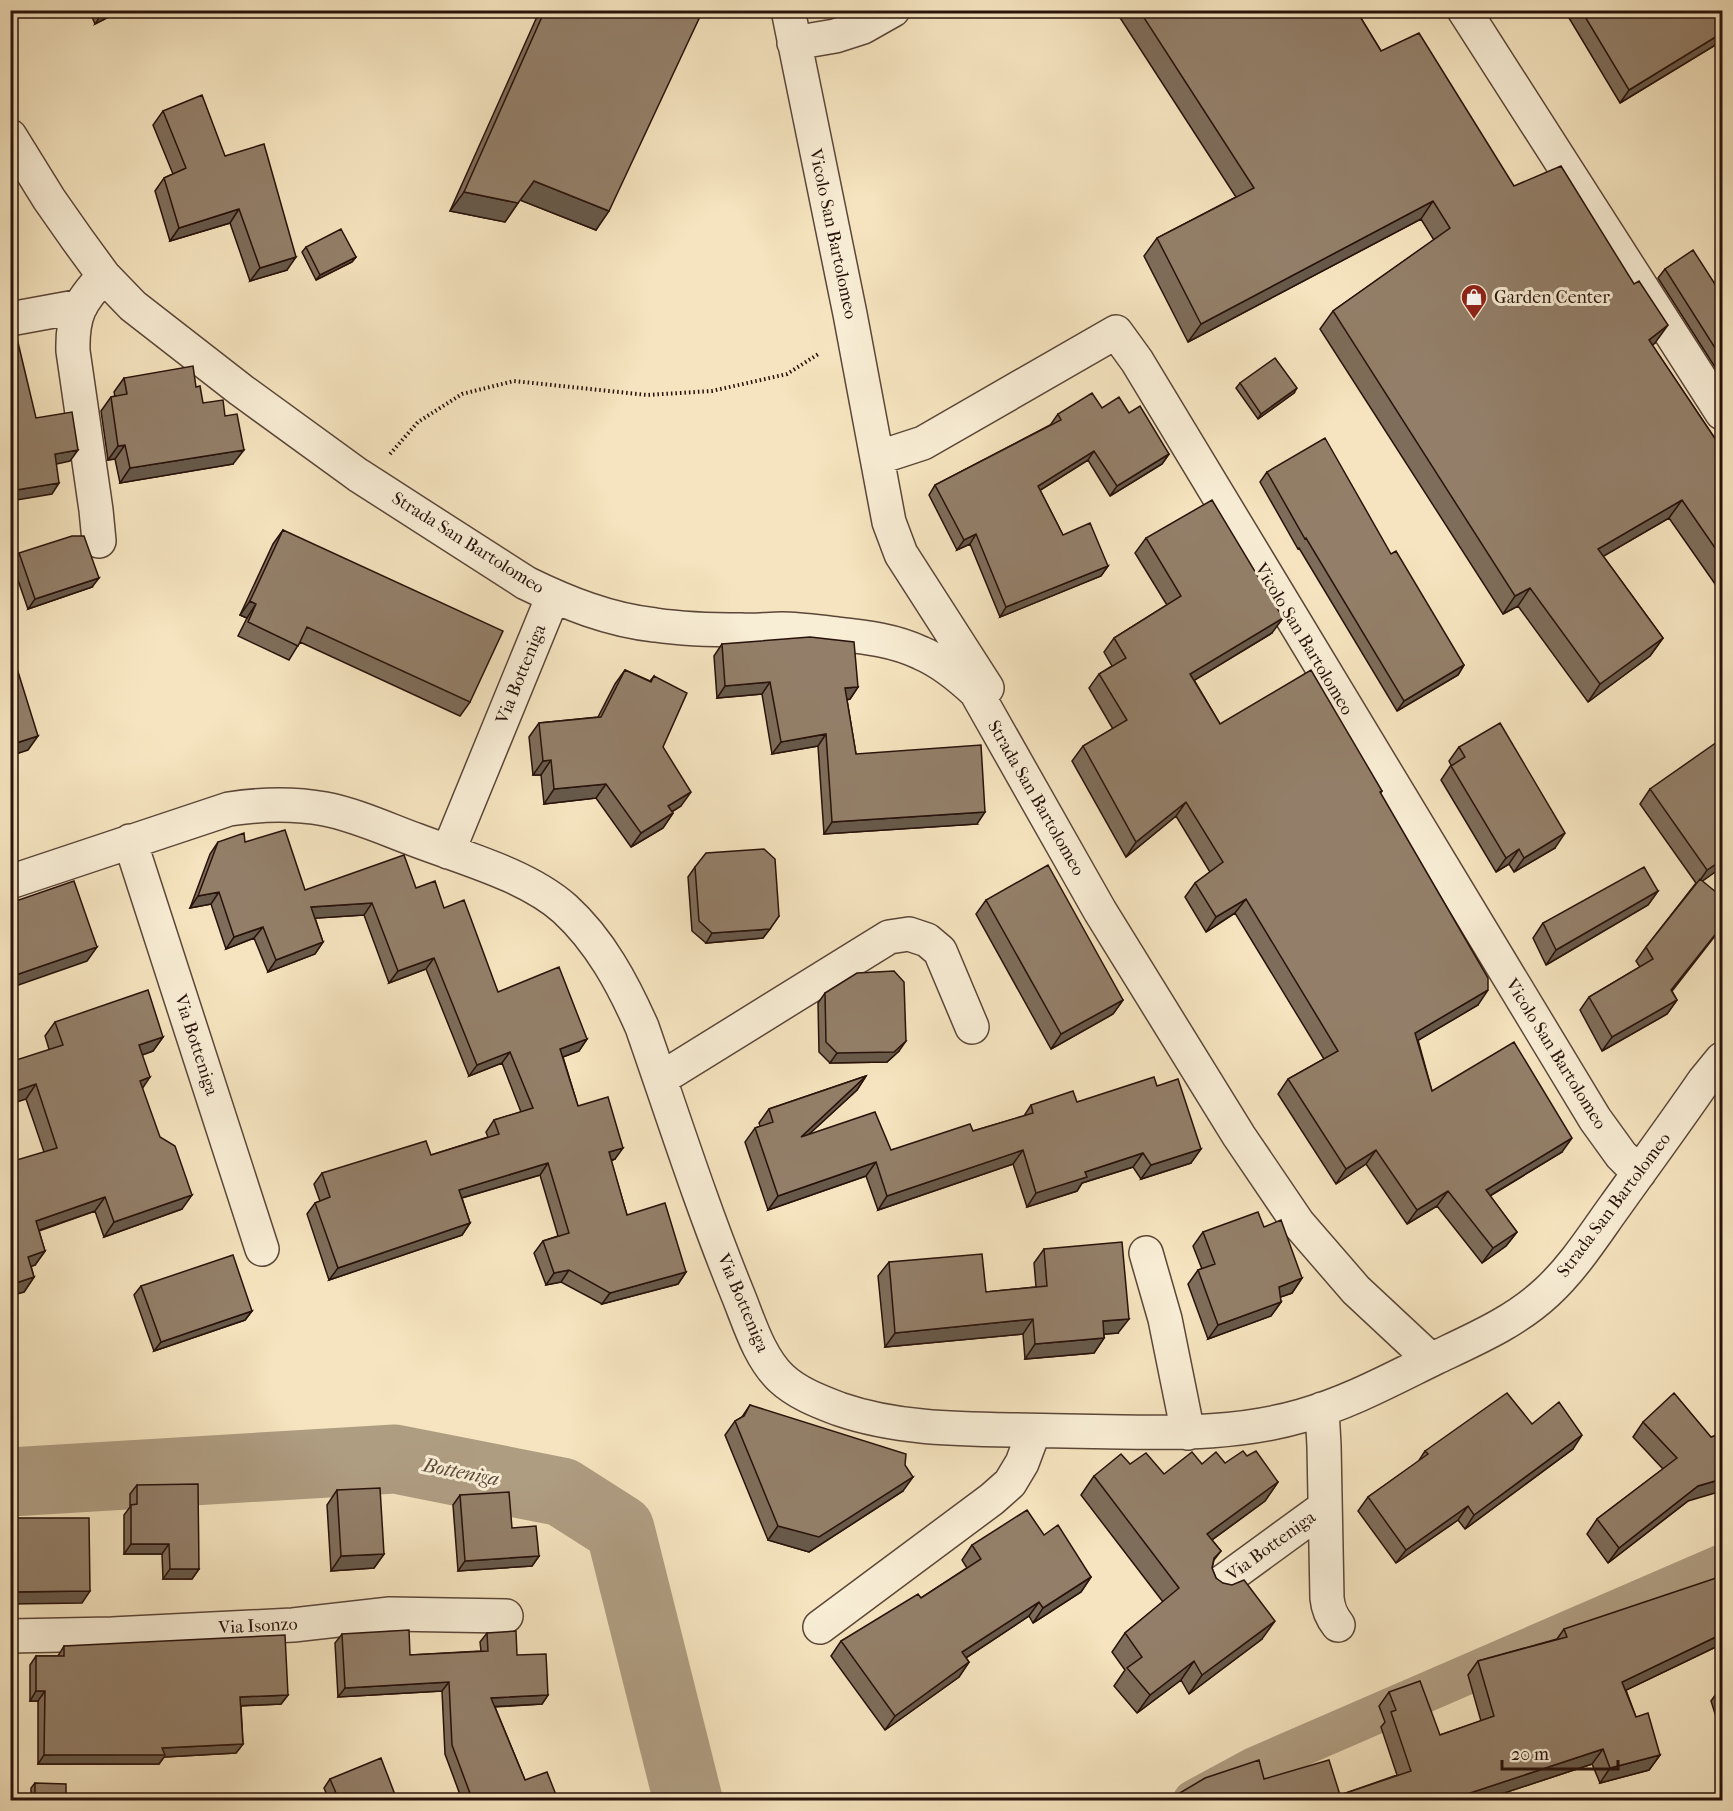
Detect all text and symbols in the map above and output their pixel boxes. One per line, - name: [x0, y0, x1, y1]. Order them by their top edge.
- street label: Vicolo San Bartolomeo: [804, 146, 861, 321]
- shop icon: Garden Center: [1459, 282, 1489, 320]
- place label: Garden Center: [1494, 287, 1610, 308]
- street label: Strada San Bartolomeo: [388, 488, 548, 598]
- street label: Vicolo San Bartolomeo: [1250, 558, 1358, 719]
- street label: Via Botteniga: [491, 621, 551, 728]
- street label: Strada San Bartolomeo: [983, 717, 1089, 879]
- street label: Vicolo San Bartolomeo: [1501, 974, 1611, 1133]
- street label: Via Botteniga: [169, 991, 222, 1099]
- street label: Strada San Bartolomeo: [1553, 1129, 1675, 1281]
- street label: Via Botteniga: [712, 1250, 774, 1356]
- water label: Botteniga: [420, 1453, 501, 1491]
- street label: Via Botteniga: [1221, 1506, 1320, 1586]
- street label: Via Isonzo: [217, 1613, 298, 1639]
- scale bar: [1502, 1733, 1618, 1771]
- text: 20 m: [1511, 1744, 1549, 1765]

